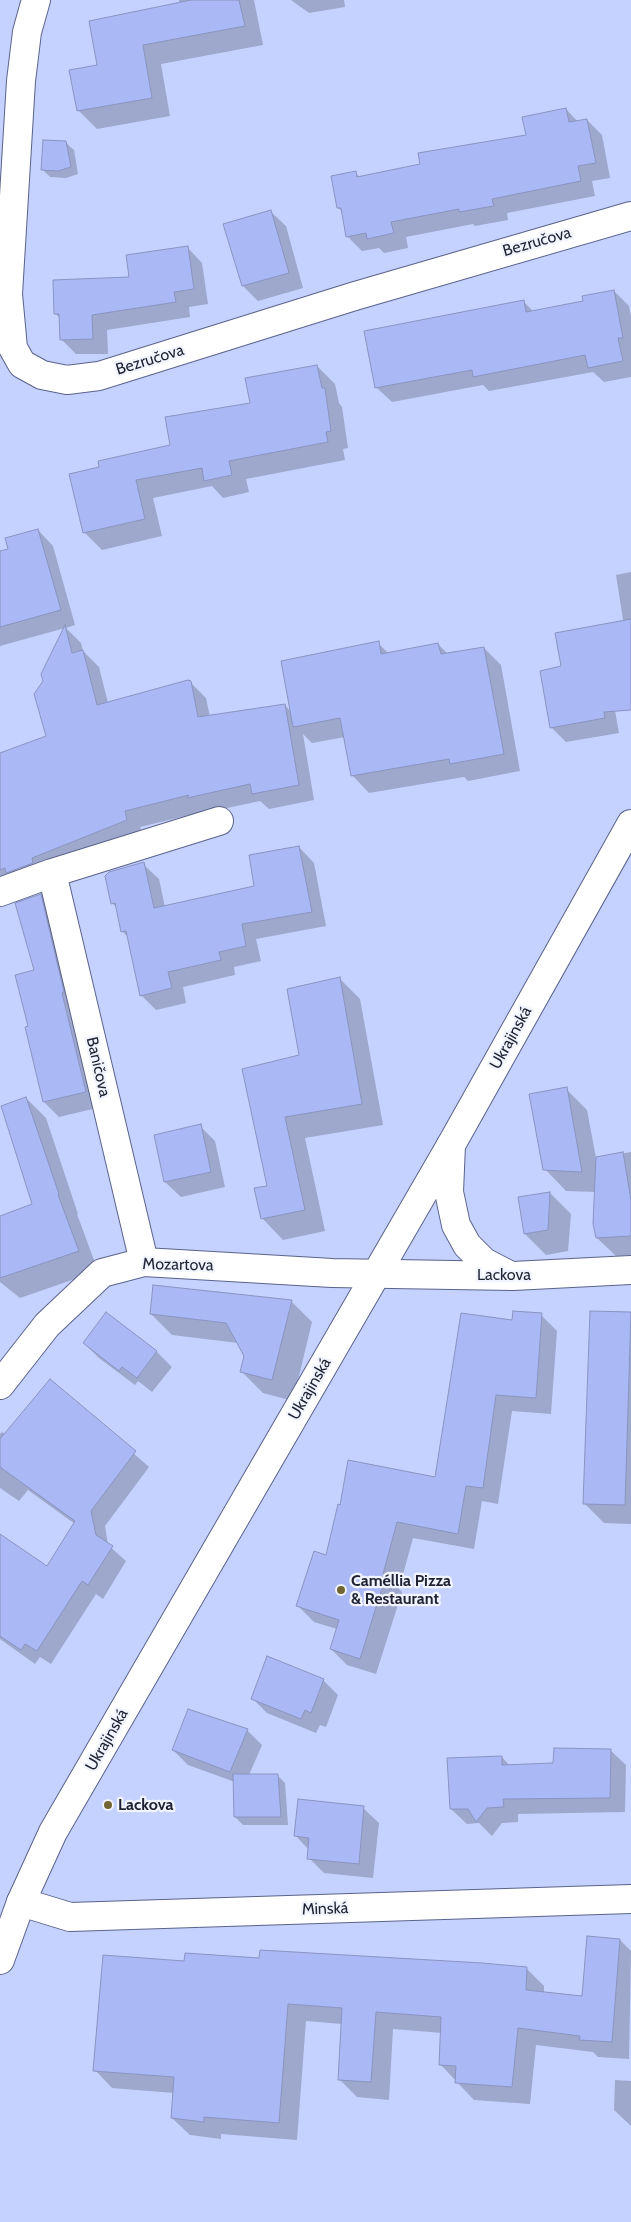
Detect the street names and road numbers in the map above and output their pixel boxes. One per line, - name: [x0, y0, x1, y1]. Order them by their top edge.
- street label: Bezručova: [501, 223, 573, 261]
- street label: Bezručova: [114, 341, 186, 379]
- street label: Ukrajinská: [486, 1003, 536, 1073]
- street label: Baničova: [82, 1035, 114, 1099]
- street label: Mozartova: [142, 1255, 214, 1275]
- street label: Lackova: [477, 1265, 531, 1285]
- street label: Ukrajinská: [285, 1355, 335, 1423]
- street label: Ukrajinská: [82, 1706, 132, 1774]
- street label: Minská: [301, 1899, 349, 1919]

